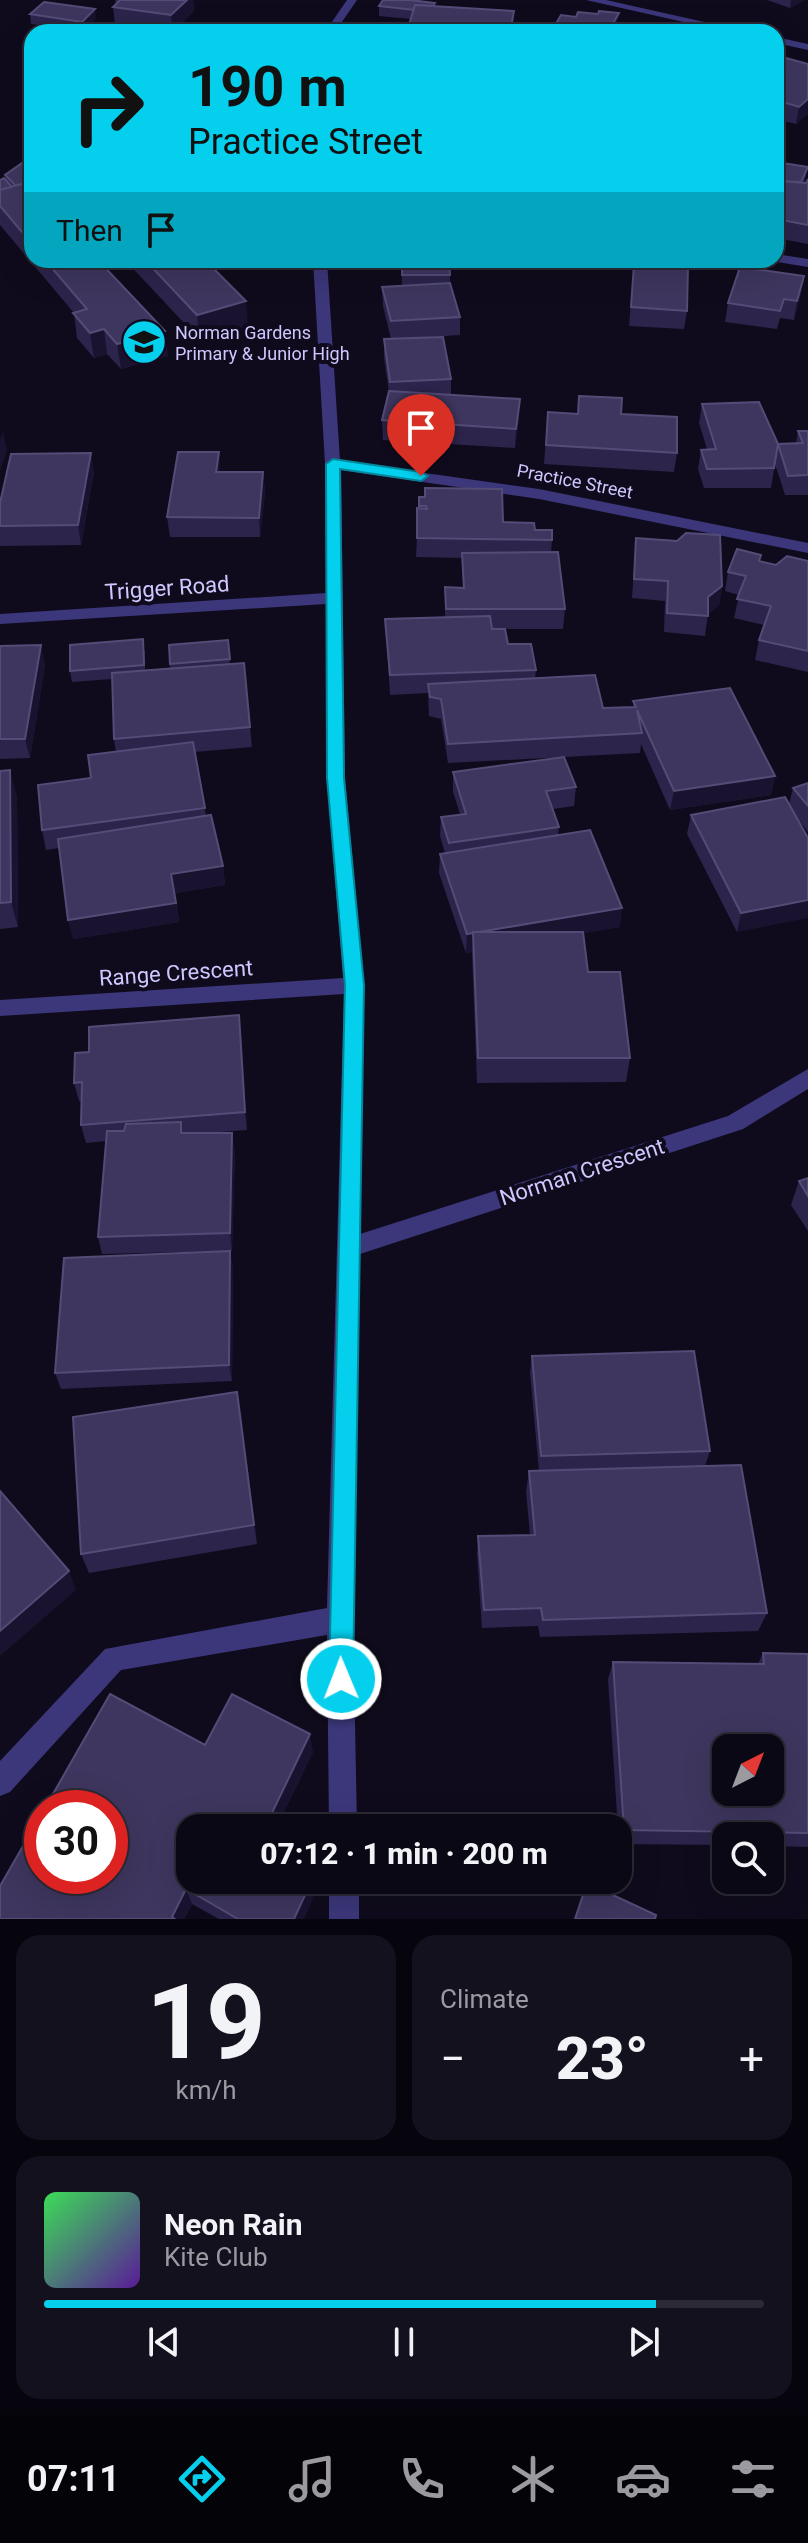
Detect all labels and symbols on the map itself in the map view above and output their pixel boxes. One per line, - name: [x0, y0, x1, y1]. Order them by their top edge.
- school or university icon: Norman Gardens Primary & Junior High: [120, 318, 168, 366]
- place label: Norman Gardens Primary & Junior High: [175, 322, 350, 364]
- pin: [387, 394, 455, 476]
- street label: Practice Street: [515, 459, 635, 503]
- street label: Trigger Road: [104, 571, 230, 605]
- street label: Range Crescent: [98, 955, 254, 991]
- street label: Norman Crescent: [496, 1134, 668, 1210]
- position arrow: [299, 1637, 383, 1721]
- north arrow: [712, 1734, 784, 1806]
- speed limit sign: 30: [24, 1790, 128, 1894]

